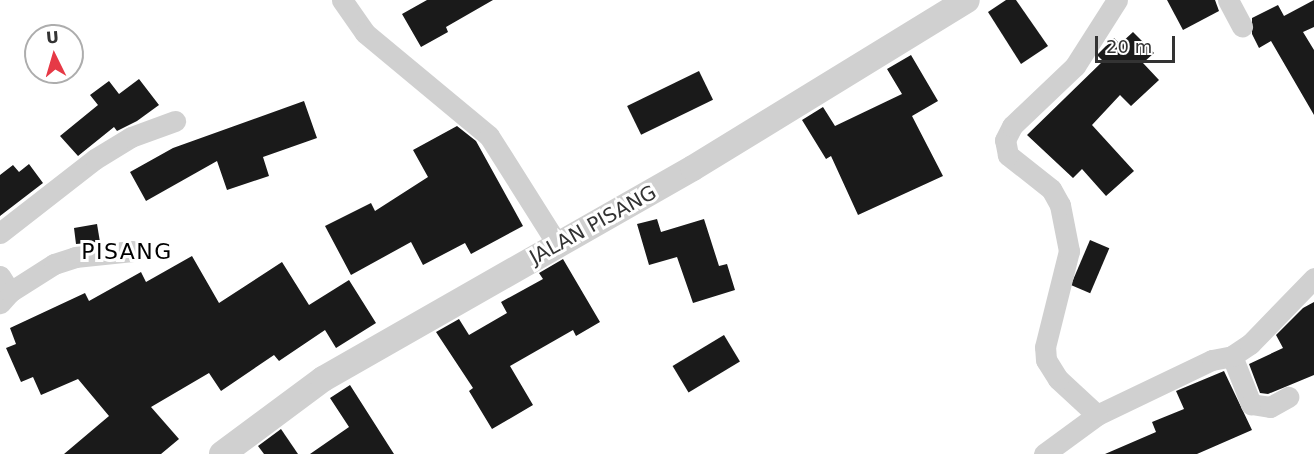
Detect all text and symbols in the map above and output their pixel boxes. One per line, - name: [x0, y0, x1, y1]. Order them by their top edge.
- north arrow: [24, 24, 84, 84]
- scale bar: [1098, 24, 1178, 62]
- text: U: [45, 28, 60, 48]
- text: 20 m: [1106, 36, 1152, 57]
- street label: JALAN PISANG: [526, 180, 660, 270]
- district label: PISANG: [81, 239, 173, 265]

